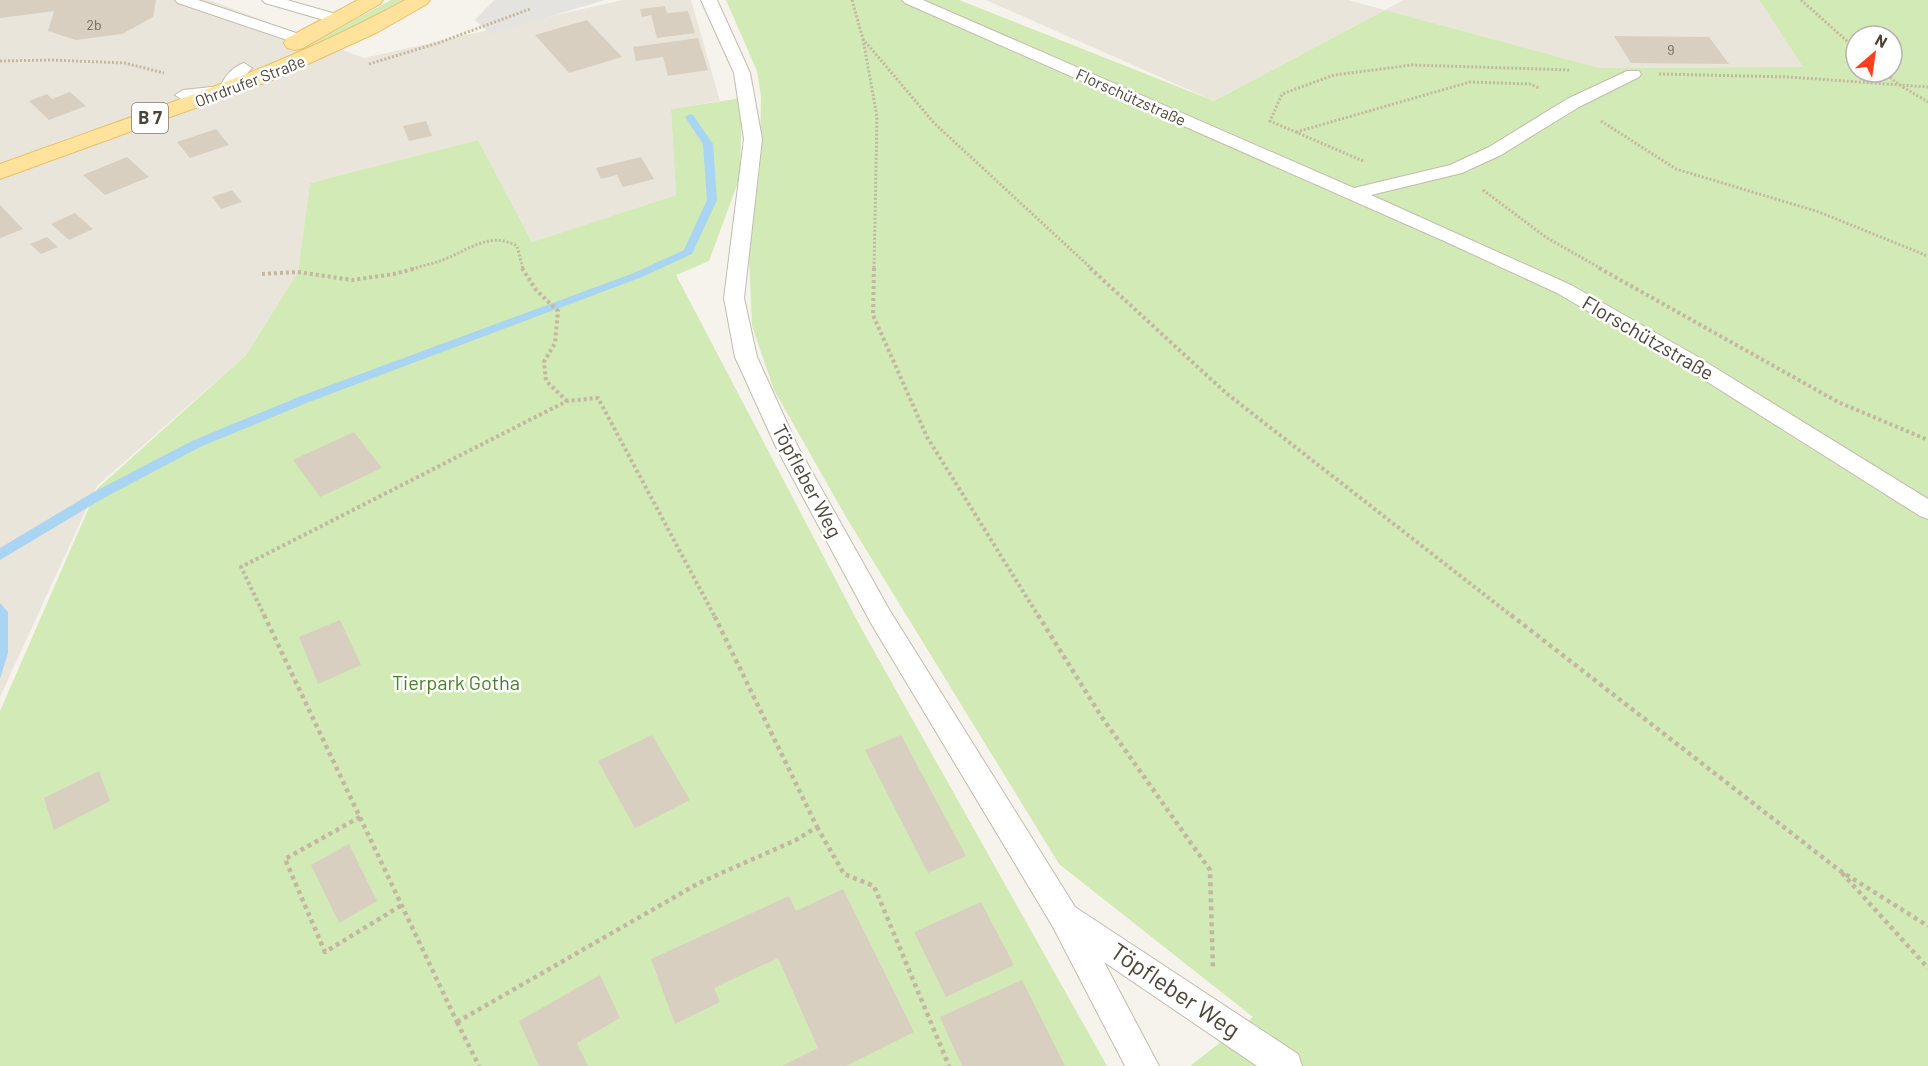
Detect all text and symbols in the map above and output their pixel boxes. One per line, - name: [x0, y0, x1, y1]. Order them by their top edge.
- house number: 2b: [86, 16, 102, 33]
- north arrow: [1844, 24, 1904, 84]
- text: N: [1872, 30, 1891, 51]
- house number: 9: [1667, 41, 1675, 58]
- street label: Ohrdrufer Straße: [192, 51, 308, 110]
- street label: Florschützstraße: [1073, 64, 1189, 129]
- road number: B 7: [132, 103, 168, 133]
- street label: Florschützstraße: [1578, 290, 1719, 385]
- street label: Töpfleber Weg: [768, 420, 848, 541]
- park label: Tierpark Gotha: [392, 670, 520, 694]
- street label: Töpfleber Weg: [1106, 936, 1246, 1044]

